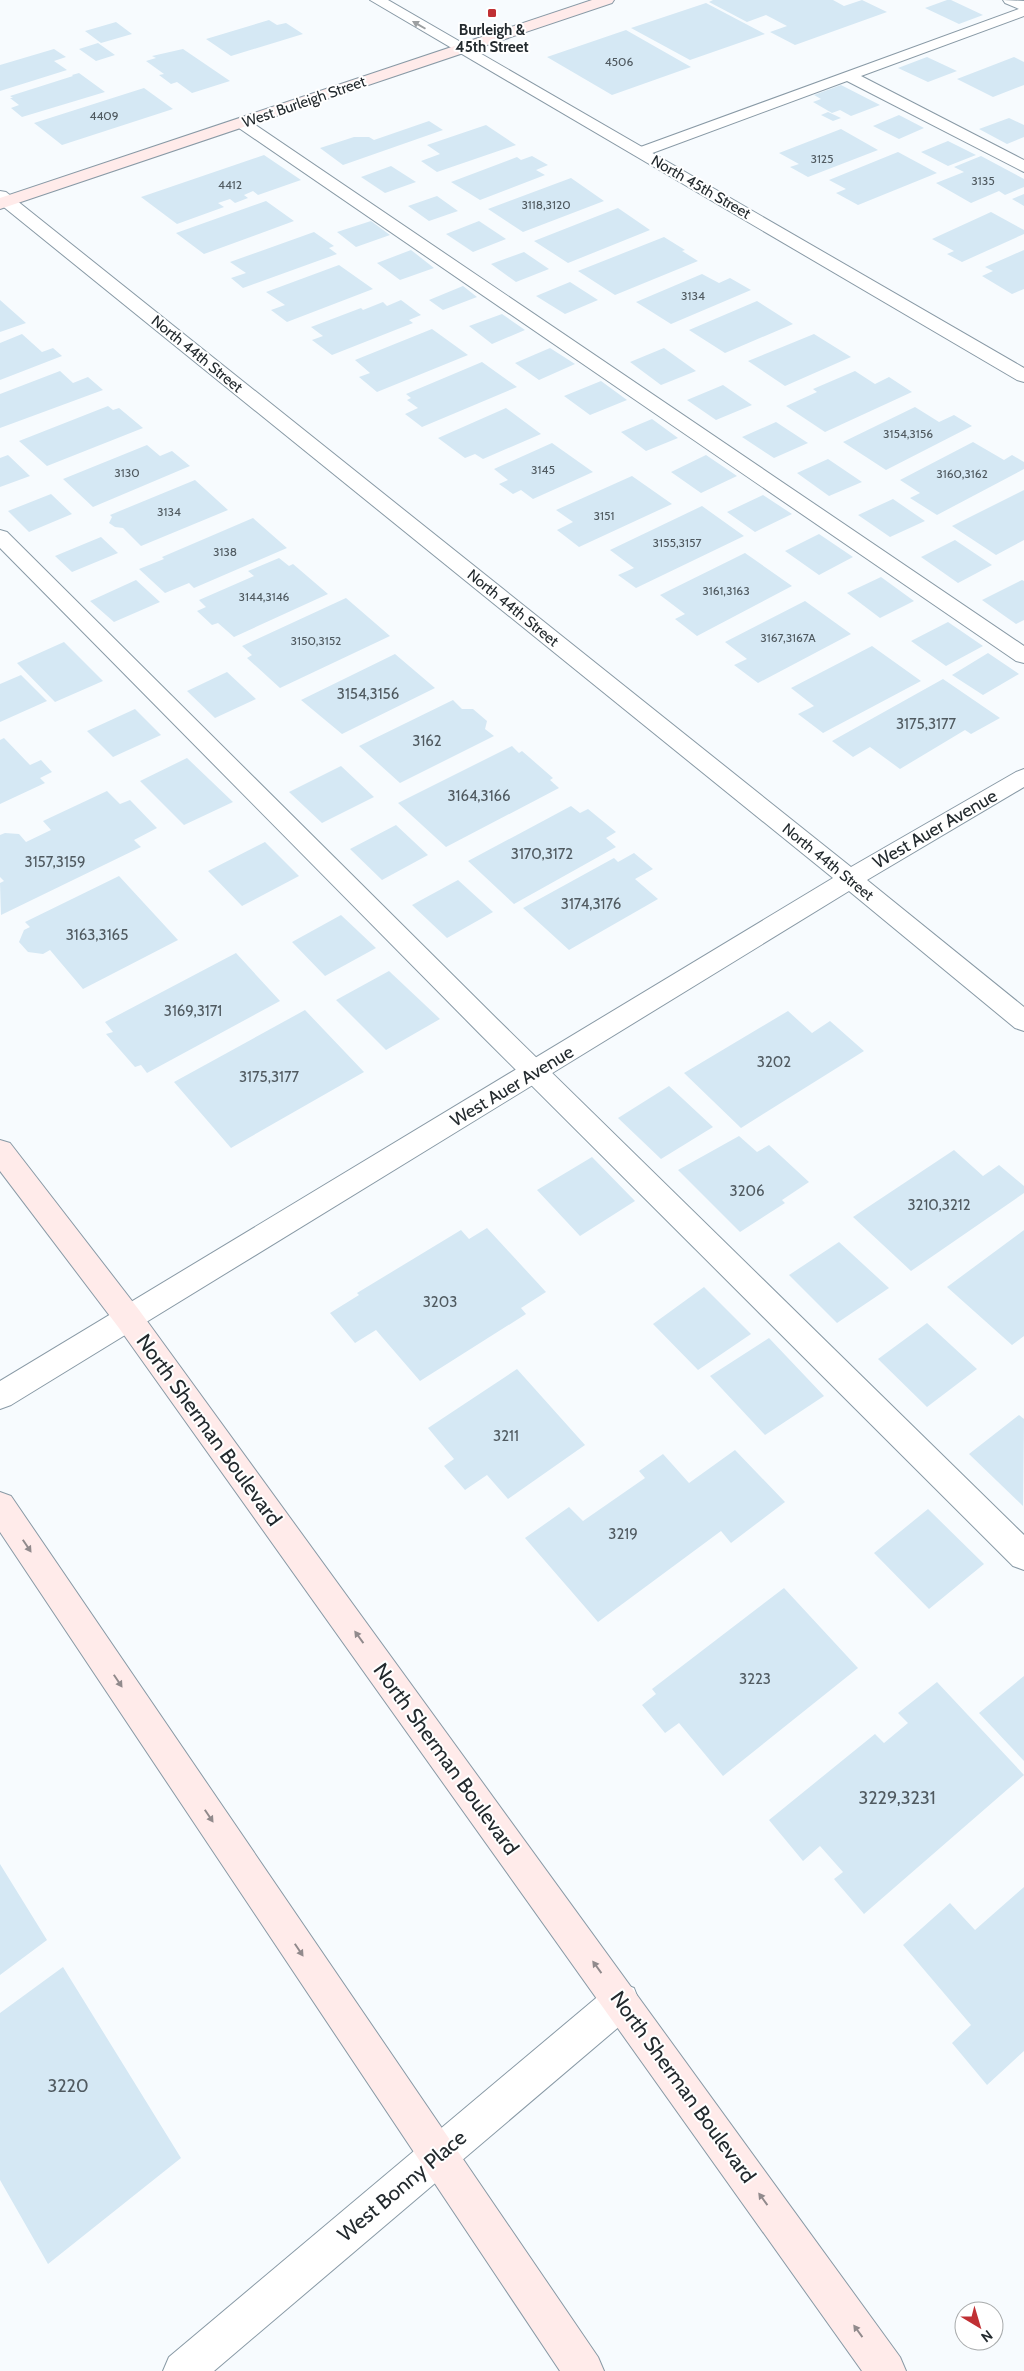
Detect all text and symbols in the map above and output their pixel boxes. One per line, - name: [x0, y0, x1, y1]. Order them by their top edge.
- marker: Burleigh & 45th Street: [486, 7, 498, 19]
- one-way arrow: [412, 20, 425, 29]
- place label: Burleigh & 45th Street: [455, 21, 529, 56]
- house number: 4506: [605, 54, 633, 69]
- street label: West Burleigh Street: [240, 72, 368, 132]
- house number: 4409: [89, 108, 119, 123]
- street label: North 45th Street: [648, 151, 754, 223]
- house number: 3125: [810, 151, 834, 166]
- house number: 3135: [971, 173, 995, 188]
- house number: 4412: [218, 177, 242, 192]
- house number: 3118,3120: [521, 197, 571, 212]
- house number: 3134: [681, 288, 705, 303]
- street label: North 44th Street: [148, 312, 246, 396]
- house number: 3154,3156: [883, 426, 933, 441]
- house number: 3145: [531, 462, 555, 477]
- house number: 3130: [114, 465, 140, 480]
- house number: 3160,3162: [936, 466, 988, 481]
- house number: 3134: [157, 504, 181, 519]
- house number: 3151: [594, 508, 614, 523]
- house number: 3155,3157: [653, 535, 701, 550]
- house number: 3138: [213, 544, 237, 559]
- street label: North 44th Street: [464, 566, 562, 650]
- house number: 3161,3163: [702, 583, 750, 598]
- house number: 3144,3146: [239, 589, 290, 604]
- house number: 3167,3167A: [760, 630, 816, 645]
- house number: 3150,3152: [291, 633, 341, 648]
- house number: 3154,3156: [337, 685, 399, 703]
- house number: 3175,3177: [896, 715, 956, 733]
- house number: 3162: [412, 732, 442, 750]
- street label: West Auer Avenue: [869, 785, 1001, 873]
- house number: 3164,3166: [447, 787, 511, 805]
- street label: North 44th Street: [779, 820, 877, 904]
- house number: 3170,3172: [511, 845, 573, 863]
- house number: 3157,3159: [25, 853, 85, 871]
- house number: 3174,3176: [561, 895, 621, 913]
- house number: 3163,3165: [66, 926, 128, 944]
- house number: 3169,3171: [164, 1002, 222, 1020]
- street label: West Auer Avenue: [447, 1041, 577, 1131]
- house number: 3202: [757, 1053, 791, 1071]
- house number: 3175,3177: [239, 1068, 299, 1086]
- house number: 3206: [730, 1182, 764, 1200]
- house number: 3210,3212: [907, 1196, 971, 1214]
- house number: 3203: [423, 1293, 457, 1311]
- street label: North Sherman Boulevard: [132, 1329, 287, 1530]
- house number: 3211: [493, 1427, 519, 1445]
- house number: 3219: [608, 1525, 638, 1543]
- one-way arrow: [22, 1539, 32, 1553]
- one-way arrow: [353, 1631, 364, 1644]
- street label: North Sherman Boulevard: [369, 1658, 524, 1859]
- house number: 3223: [739, 1670, 771, 1688]
- one-way arrow: [113, 1674, 123, 1688]
- house number: 3229,3231: [858, 1787, 936, 1809]
- one-way arrow: [204, 1809, 214, 1822]
- one-way arrow: [295, 1944, 304, 1957]
- one-way arrow: [592, 1960, 602, 1974]
- street label: North Sherman Boulevard: [606, 1986, 761, 2187]
- house number: 3220: [47, 2075, 89, 2097]
- street label: West Bonny Place: [332, 2124, 471, 2247]
- one-way arrow: [758, 2192, 768, 2206]
- north arrow: [954, 2301, 1004, 2351]
- one-way arrow: [853, 2324, 863, 2338]
- text: N: [978, 2326, 996, 2346]

